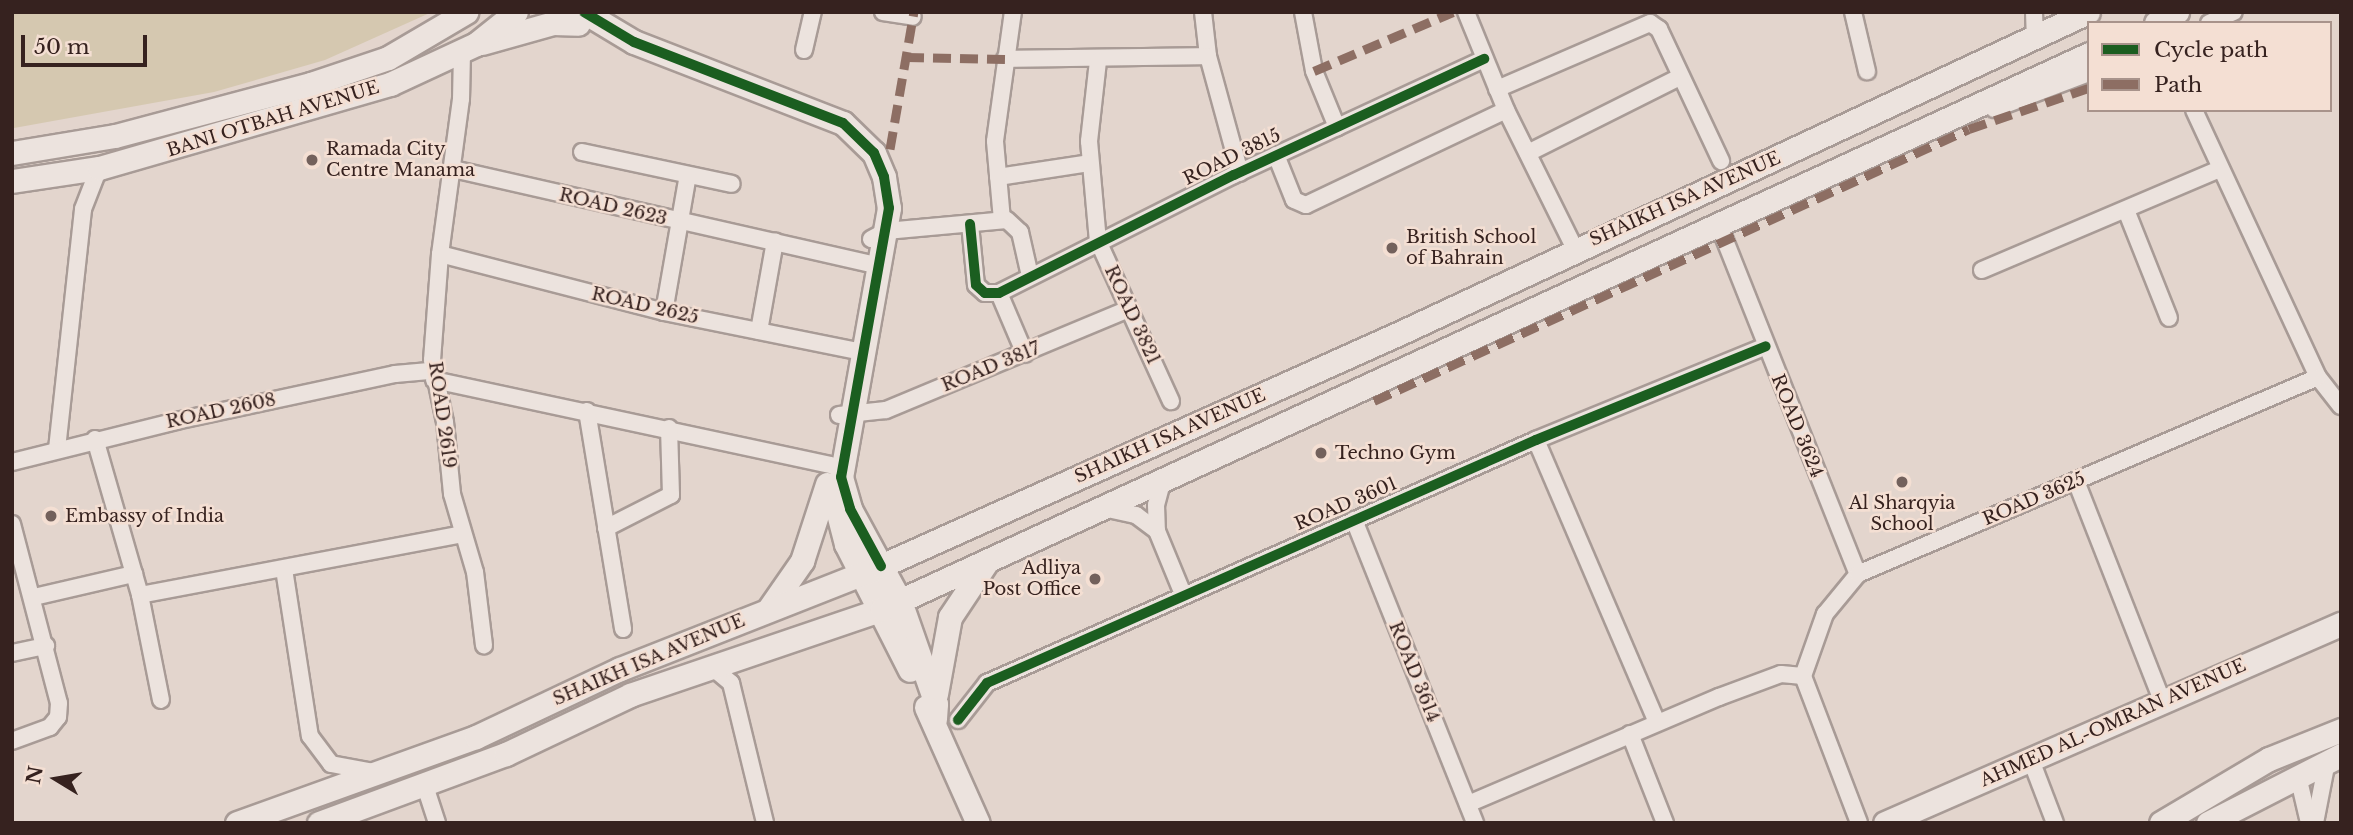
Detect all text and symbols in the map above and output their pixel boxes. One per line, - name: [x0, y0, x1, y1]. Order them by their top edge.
- scale bar: [24, 21, 150, 65]
- legend: [2087, 21, 2332, 112]
- text: 50 m: [34, 34, 89, 60]
- text: Cycle path: [2154, 37, 2268, 63]
- text: Path: [2154, 72, 2202, 98]
- street label: BANI OTBAH AVENUE: [164, 76, 382, 162]
- street label: ROAD 3815: [1180, 124, 1284, 190]
- place label: Ramada City Centre Manama: [326, 139, 475, 182]
- street label: SHAIKH ISA AVENUE: [1586, 147, 1784, 251]
- marker: Ramada City Centre Manama: [304, 152, 320, 168]
- street label: ROAD 2623: [557, 184, 669, 230]
- place label: British School of Bahrain: [1406, 227, 1536, 270]
- marker: British School of Bahrain: [1384, 240, 1400, 256]
- street label: ROAD 3821: [1100, 262, 1164, 368]
- street label: ROAD 2625: [589, 283, 701, 329]
- street label: ROAD 3817: [939, 337, 1043, 397]
- street label: ROAD 2619: [424, 360, 460, 470]
- street label: ROAD 3624: [1766, 371, 1828, 481]
- street label: SHAIKH ISA AVENUE: [1071, 384, 1269, 488]
- street label: ROAD 2608: [164, 389, 278, 433]
- place label: Techno Gym: [1335, 442, 1455, 464]
- marker: Techno Gym: [1313, 445, 1329, 461]
- street label: ROAD 3625: [1979, 468, 2089, 530]
- street label: ROAD 3601: [1292, 473, 1400, 535]
- marker: Al Sharqyia School: [1894, 474, 1910, 490]
- place label: Al Sharqyia School: [1849, 493, 1955, 536]
- place label: Embassy of India: [65, 505, 224, 527]
- marker: Embassy of India: [43, 508, 59, 524]
- place label: Adliya Post Office: [983, 558, 1081, 600]
- marker: Adliya Post Office: [1087, 571, 1103, 587]
- street label: SHAIKH ISA AVENUE: [549, 609, 749, 711]
- street label: ROAD 3614: [1384, 619, 1444, 725]
- street label: AHMED AL-OMRAN AVENUE: [1976, 654, 2250, 792]
- north arrow: [21, 744, 91, 814]
- text: N: [22, 764, 48, 786]

